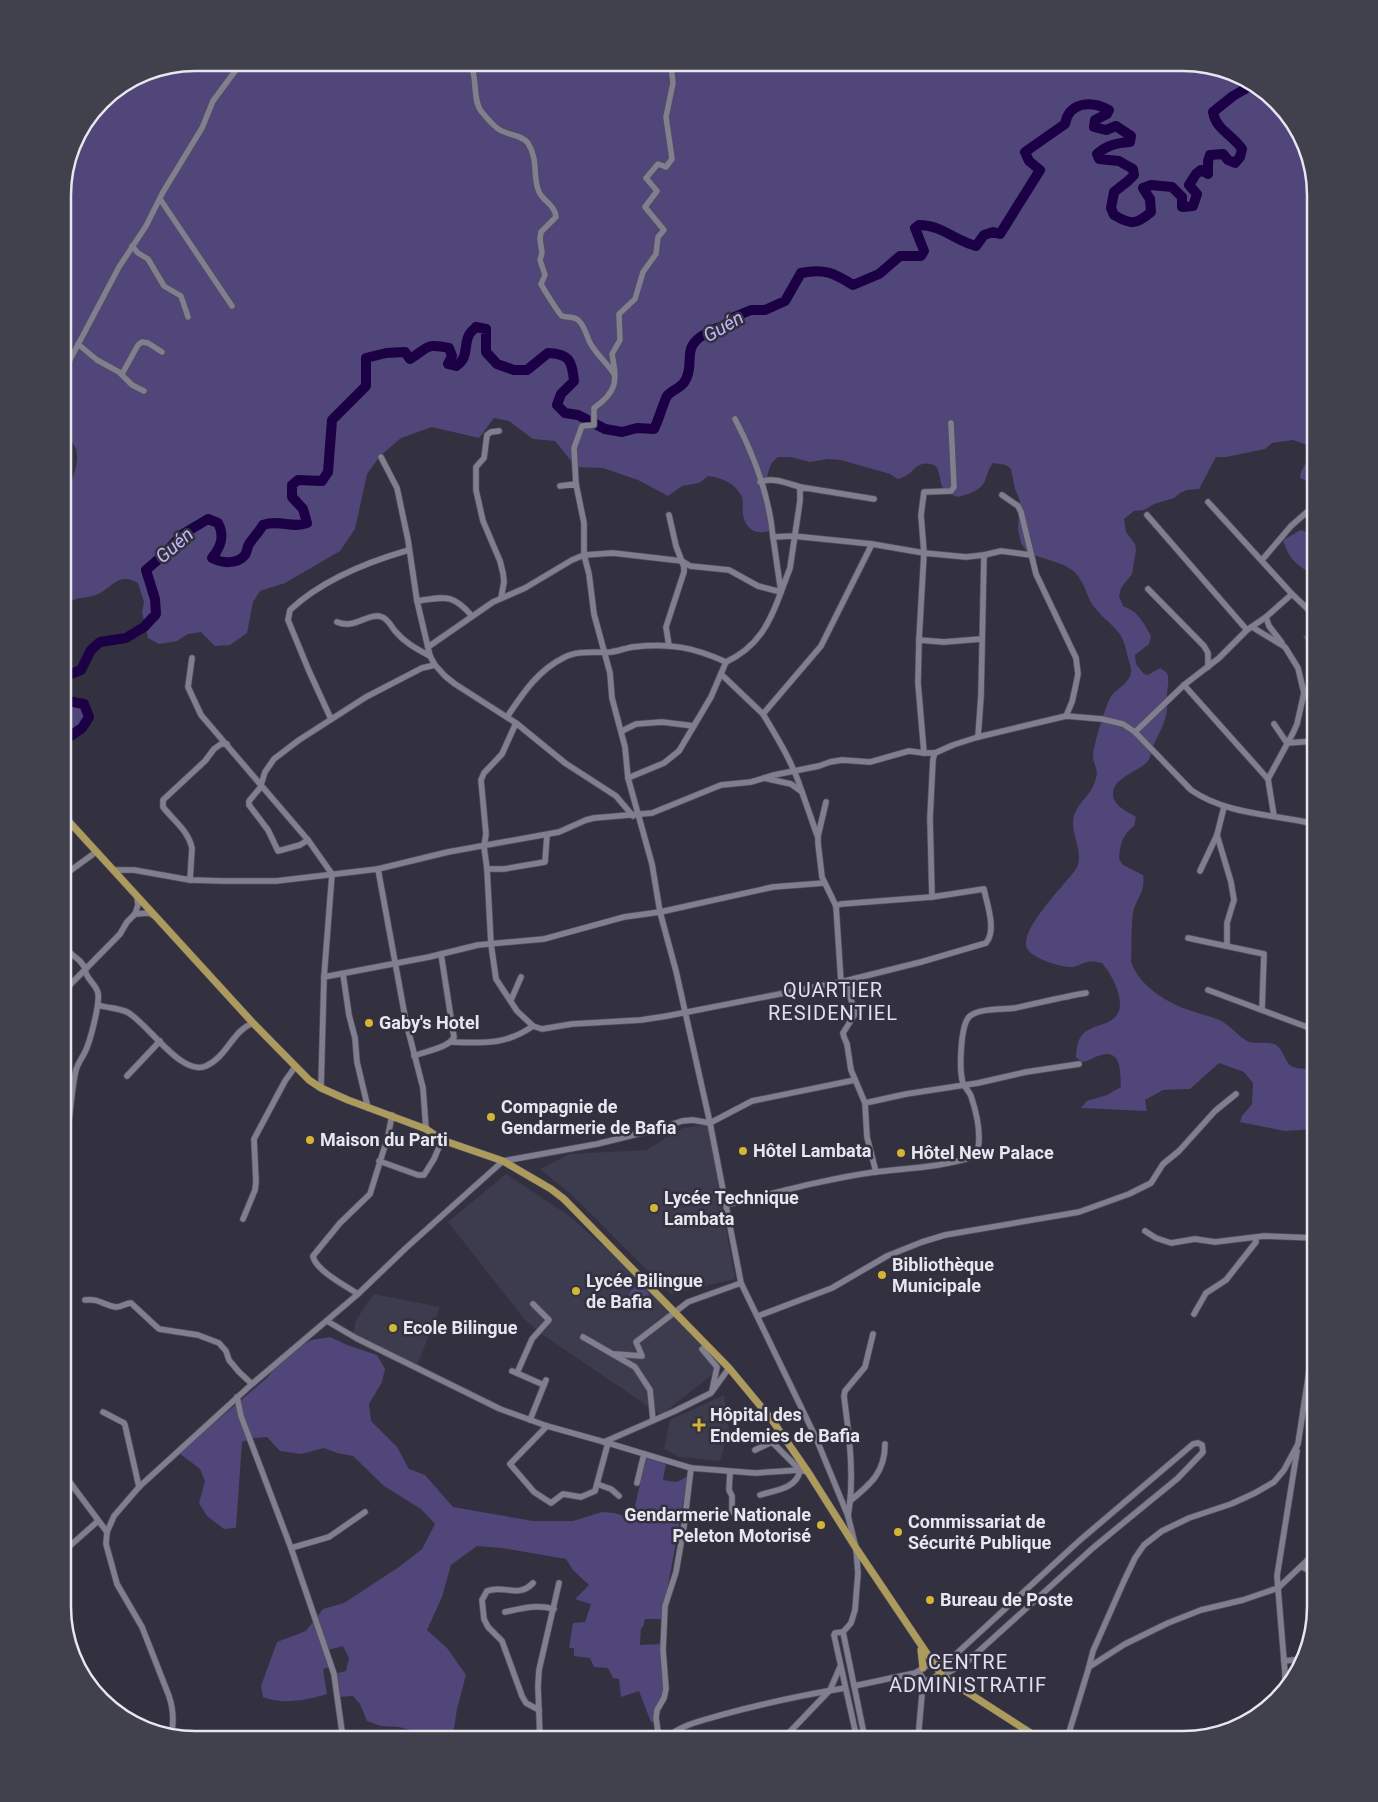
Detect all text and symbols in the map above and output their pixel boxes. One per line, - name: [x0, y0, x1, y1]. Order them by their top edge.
- water label: Guén: [699, 306, 747, 347]
- water label: Guén: [151, 523, 198, 568]
- district label: QUARTIER RESIDENTIEL: [768, 978, 898, 1025]
- place label: Gaby's Hotel: [379, 1012, 479, 1033]
- marker: Gaby's Hotel: [363, 1017, 375, 1029]
- place label: Compagnie de Gendarmerie de Bafia: [501, 1096, 677, 1138]
- marker: Compagnie de Gendarmerie de Bafia: [485, 1111, 497, 1123]
- place label: Maison du Parti: [320, 1129, 448, 1150]
- marker: Maison du Parti: [304, 1134, 316, 1146]
- place label: Hôtel Lambata: [753, 1140, 872, 1161]
- place label: Hôtel New Palace: [911, 1142, 1054, 1163]
- marker: Hôtel Lambata: [737, 1145, 749, 1157]
- marker: Hôtel New Palace: [895, 1147, 907, 1159]
- place label: Lycée Technique Lambata: [664, 1187, 799, 1229]
- marker: Lycée Technique Lambata: [648, 1202, 660, 1214]
- place label: Bibliothèque Municipale: [892, 1254, 994, 1296]
- marker: Bibliothèque Municipale: [876, 1269, 888, 1281]
- place label: Lycée Bilingue de Bafia: [586, 1270, 703, 1312]
- marker: Lycée Bilingue de Bafia: [570, 1285, 582, 1297]
- place label: Ecole Bilingue: [403, 1317, 518, 1338]
- marker: Ecole Bilingue: [387, 1322, 399, 1334]
- place label: Hôpital des Endemies de Bafia: [710, 1404, 860, 1446]
- marker: Hôpital des Endemies de Bafia: [692, 1418, 706, 1432]
- place label: Gendarmerie Nationale Peleton Motorisé: [624, 1504, 811, 1546]
- place label: Commissariat de Sécurité Publique: [908, 1511, 1051, 1553]
- marker: Gendarmerie Nationale Peleton Motorisé: [815, 1519, 827, 1531]
- marker: Commissariat de Sécurité Publique: [892, 1526, 904, 1538]
- place label: Bureau de Poste: [940, 1589, 1073, 1610]
- marker: Bureau de Poste: [924, 1594, 936, 1606]
- district label: CENTRE ADMINISTRATIF: [889, 1650, 1047, 1697]

